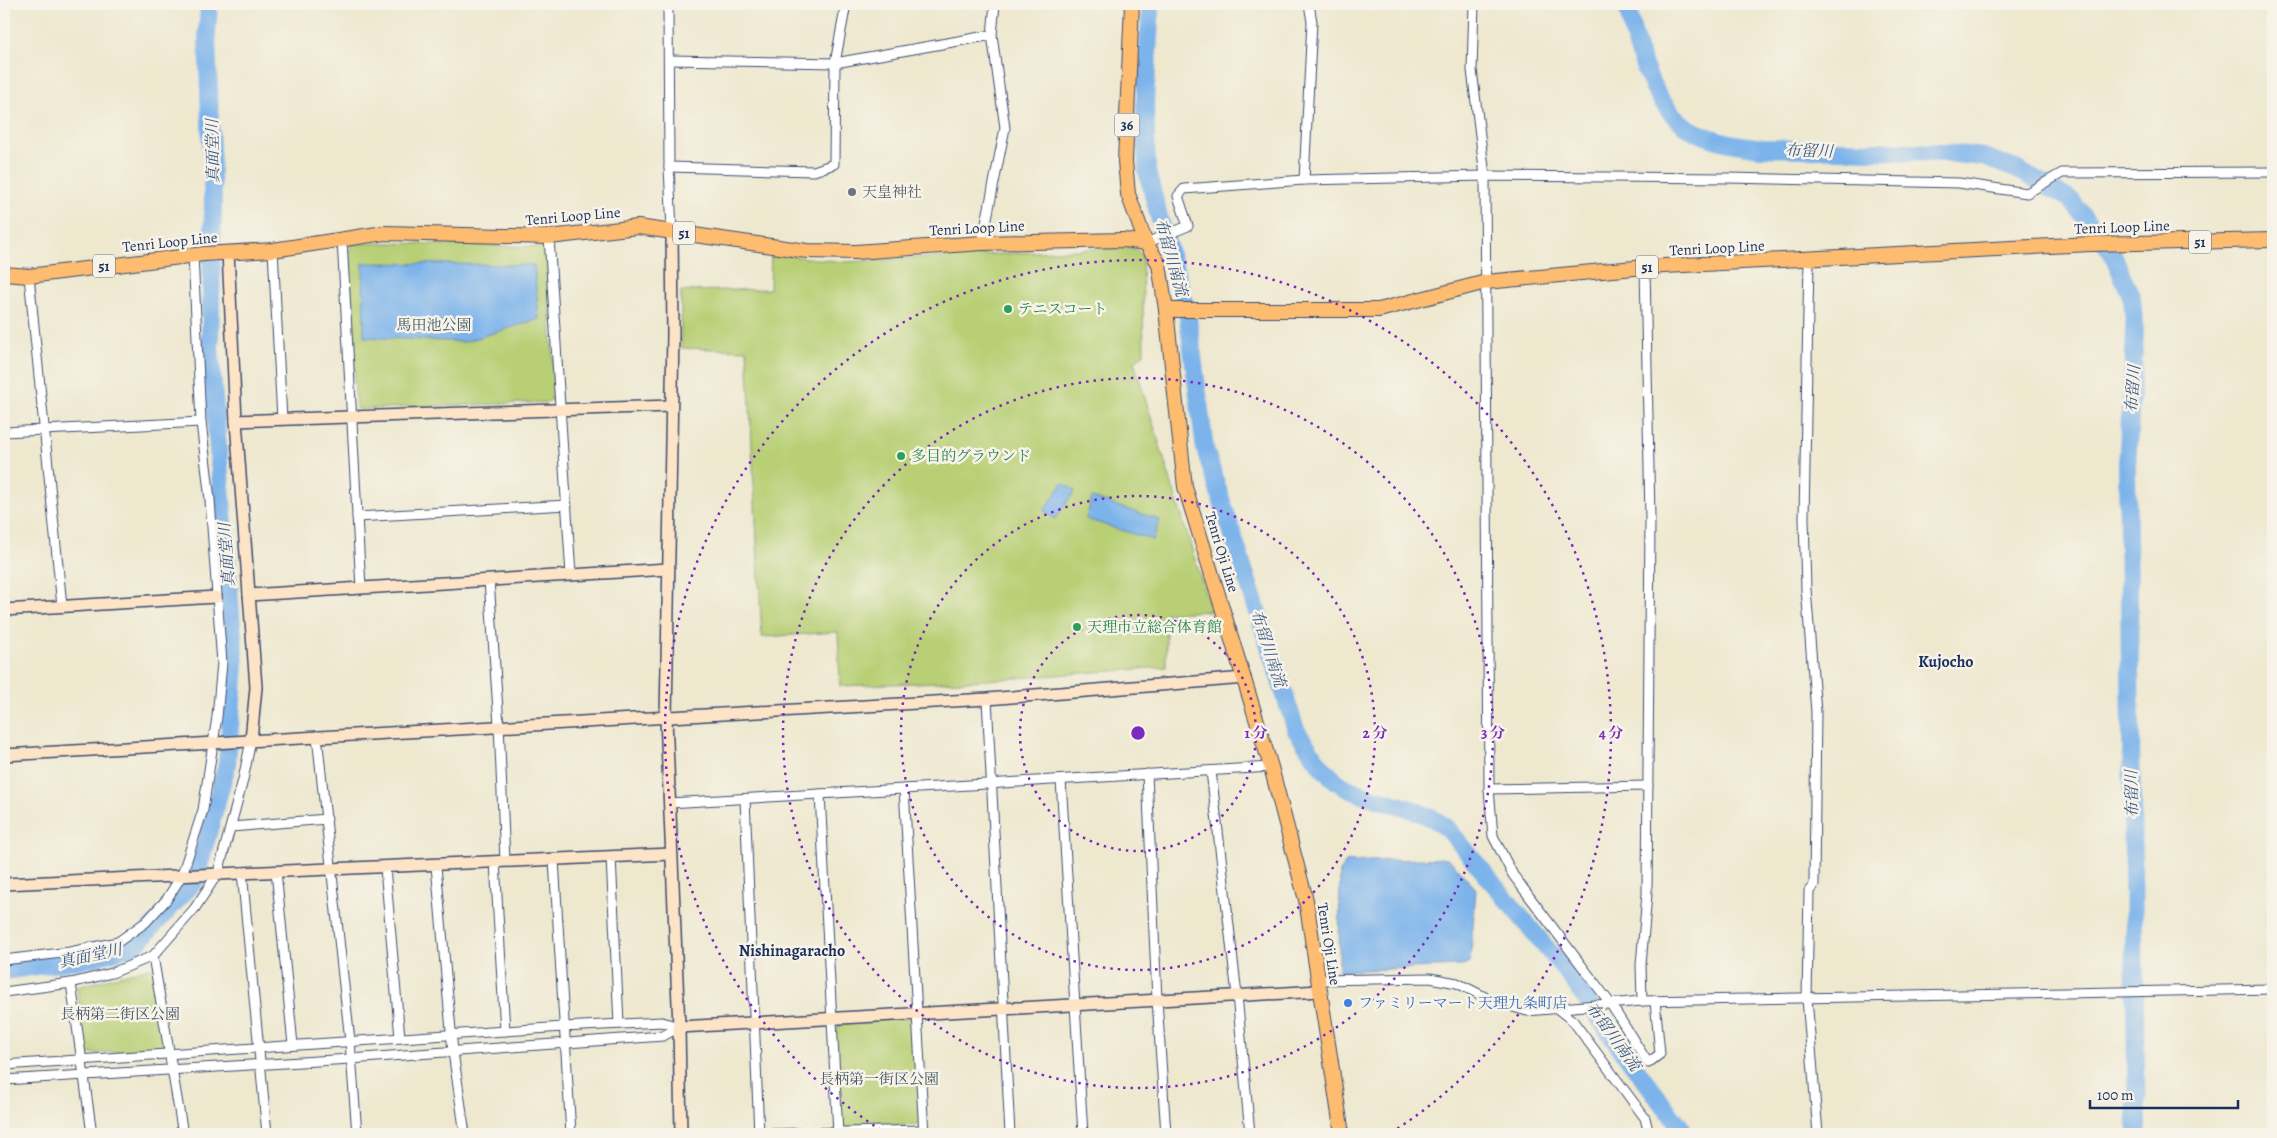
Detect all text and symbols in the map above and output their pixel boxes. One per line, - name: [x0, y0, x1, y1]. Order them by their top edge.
- road number: 36: [1114, 114, 1140, 136]
- water label: 真面堂川: [201, 117, 225, 183]
- water label: 布留川: [1785, 139, 1835, 163]
- place label: 天皇神社: [862, 182, 922, 202]
- marker: 天皇神社: [846, 186, 858, 198]
- street label: Tenri Loop Line: [525, 202, 622, 230]
- street label: Tenri Loop Line: [2074, 215, 2170, 239]
- street label: Tenri Loop Line: [929, 216, 1025, 240]
- water label: 布留川南流: [1149, 216, 1193, 302]
- road number: 51: [673, 222, 695, 244]
- street label: Tenri Loop Line: [122, 227, 219, 257]
- road number: 51: [2189, 230, 2211, 253]
- street label: Tenri Loop Line: [1669, 236, 1765, 260]
- road number: 51: [93, 255, 115, 278]
- road number: 51: [1636, 256, 1658, 278]
- place label: テニスコート: [1018, 299, 1107, 319]
- marker: テニスコート: [1002, 303, 1014, 315]
- park label: 馬田池公園: [396, 315, 472, 335]
- water label: 布留川: [2120, 362, 2146, 414]
- place label: 多目的グラウンド: [911, 446, 1031, 466]
- marker: 多目的グラウンド: [895, 450, 907, 462]
- street label: Tenri Oji Line: [1200, 509, 1244, 595]
- water label: 真面堂川: [214, 520, 240, 588]
- water label: 布留川南流: [1245, 607, 1292, 693]
- place label: 天理市立総合体育館: [1087, 617, 1222, 637]
- marker: 天理市立総合体育館: [1071, 621, 1083, 633]
- district label: Kujocho: [1918, 651, 1974, 673]
- text: 1 分: [1245, 723, 1267, 743]
- text: 2 分: [1363, 723, 1387, 743]
- text: 3 分: [1481, 723, 1505, 743]
- text: 4 分: [1599, 723, 1623, 743]
- centre of rings: [1129, 724, 1147, 742]
- water label: 布留川: [2121, 768, 2143, 818]
- street label: Tenri Oji Line: [1313, 901, 1345, 987]
- water label: 真面堂川: [57, 938, 126, 973]
- district label: Nishinagaracho: [739, 940, 845, 962]
- place label: ファミリーマート天理九条町店: [1358, 993, 1568, 1013]
- marker: ファミリーマート天理九条町店: [1342, 997, 1354, 1009]
- water label: 布留川南流: [1581, 998, 1647, 1078]
- park label: 長柄第二街区公園: [60, 1004, 180, 1024]
- park label: 長柄第一街区公園: [819, 1069, 939, 1089]
- scale bar: [2090, 1078, 2237, 1110]
- text: 100 m: [2097, 1085, 2134, 1105]

